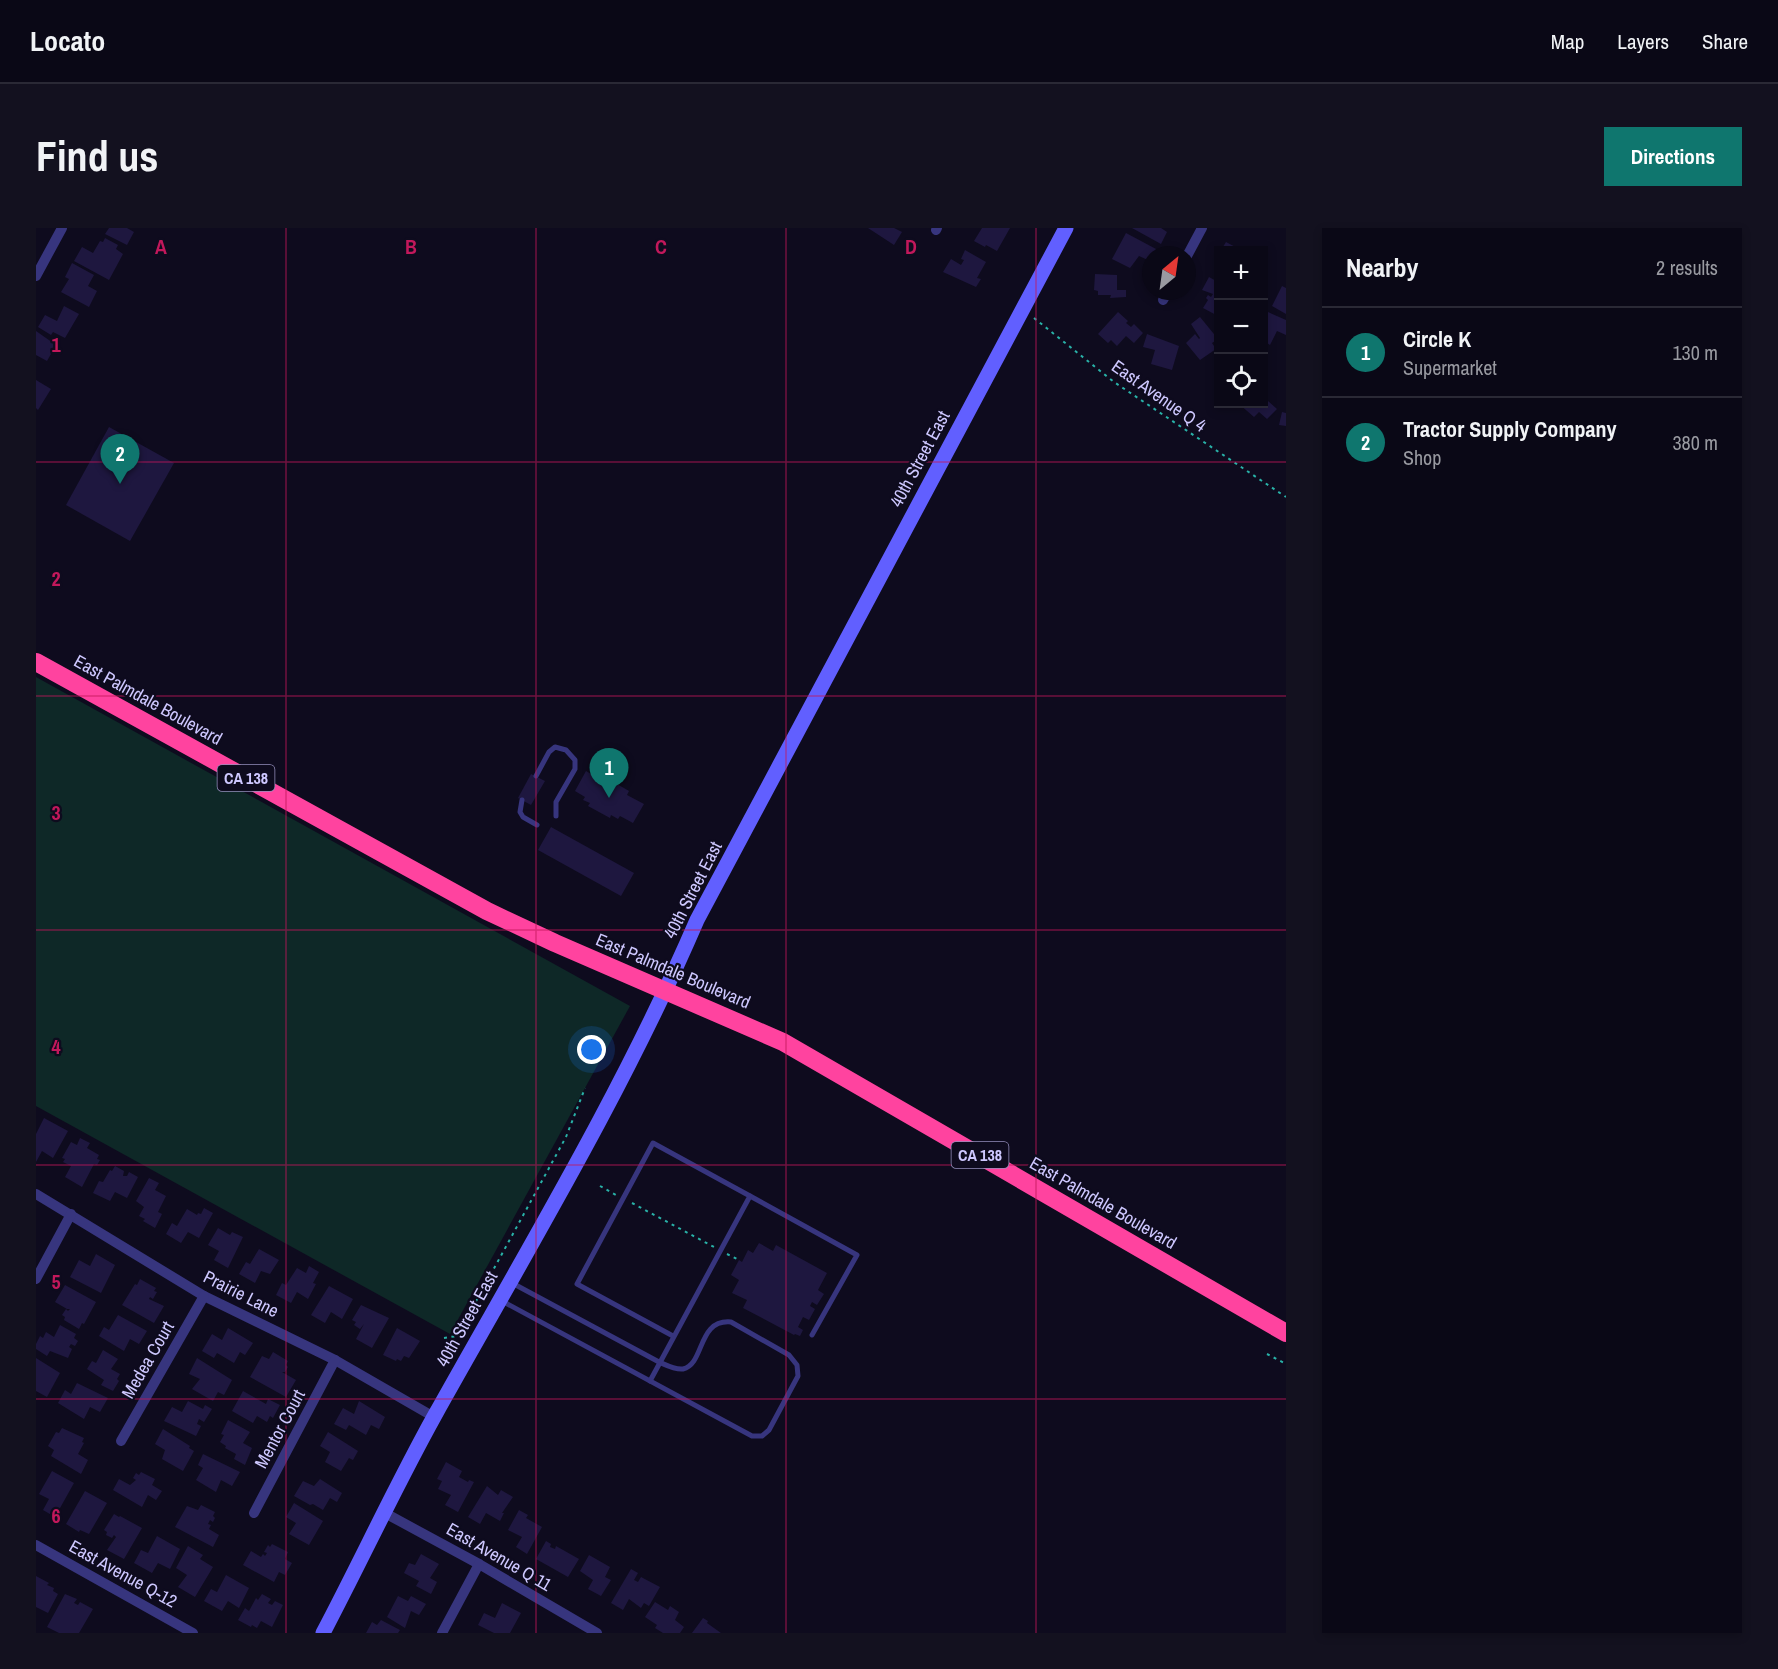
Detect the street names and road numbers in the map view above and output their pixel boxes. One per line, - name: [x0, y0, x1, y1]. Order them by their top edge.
- street label: East Avenue Q 4: [1107, 354, 1212, 438]
- street label: 40th Street East: [884, 406, 955, 511]
- street label: East Palmdale Boulevard: [70, 648, 227, 751]
- road number: CA 138: [218, 765, 274, 791]
- street label: 40th Street East: [657, 837, 728, 943]
- street label: East Palmdale Boulevard: [592, 927, 754, 1014]
- road number: CA 138: [952, 1142, 1008, 1168]
- street label: East Palmdale Boulevard: [1025, 1150, 1181, 1255]
- street label: Prairie Lane: [199, 1264, 283, 1323]
- street label: 40th Street East: [430, 1266, 503, 1371]
- street label: Medea Court: [115, 1317, 180, 1403]
- street label: Mentor Court: [248, 1385, 311, 1473]
- street label: East Avenue Q 11: [442, 1516, 557, 1597]
- street label: East Avenue Q-12: [65, 1534, 182, 1613]

